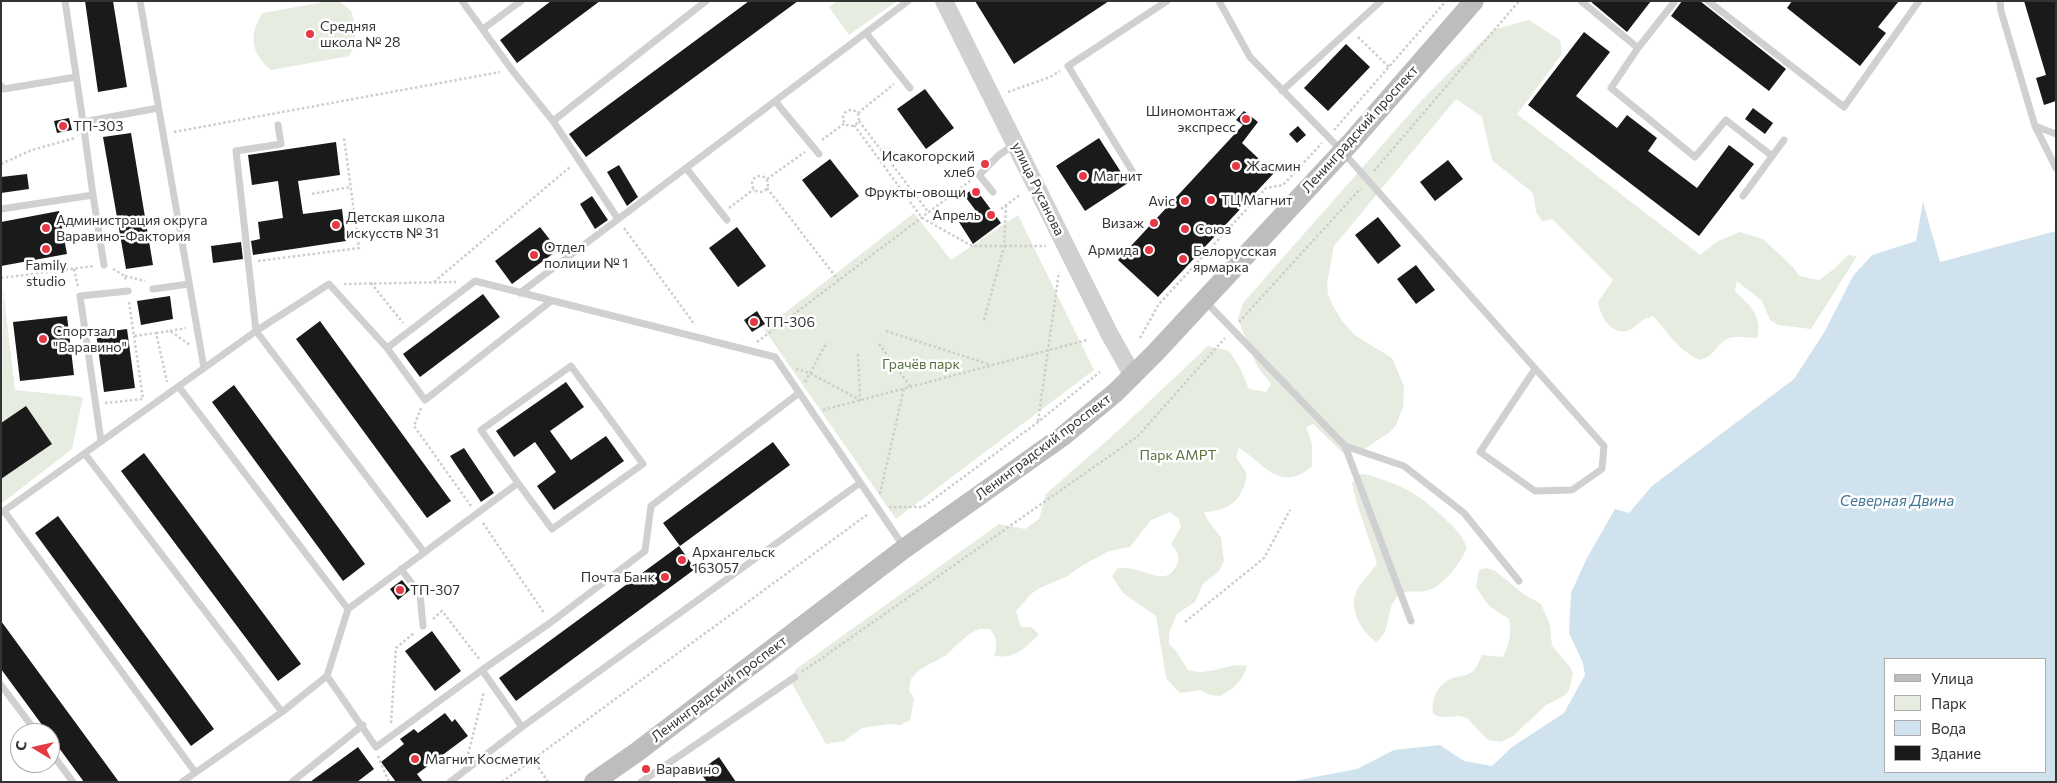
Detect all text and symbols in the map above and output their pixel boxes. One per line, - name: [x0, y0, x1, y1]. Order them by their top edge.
- place label: Средняя школа № 28: [320, 18, 400, 50]
- marker: Средняя школа № 28: [304, 28, 316, 40]
- street label: Ленинградский проспект: [1298, 62, 1422, 196]
- place label: Шиномонтаж экспресс: [1146, 103, 1236, 136]
- marker: Шиномонтаж экспресс: [1240, 113, 1252, 125]
- place label: ТП-303: [73, 118, 123, 134]
- marker: ТП-303: [57, 120, 69, 132]
- street label: улица Русанова: [1008, 139, 1068, 239]
- place label: Исакогорский хлеб: [882, 148, 975, 180]
- marker: Исакогорский хлеб: [979, 158, 991, 170]
- place label: Жасмин: [1246, 158, 1301, 174]
- marker: Жасмин: [1230, 160, 1242, 172]
- place label: Магнит: [1093, 168, 1142, 184]
- marker: Магнит: [1077, 170, 1089, 182]
- place label: Фрукты-овощи: [865, 184, 966, 200]
- marker: Фрукты-овощи: [970, 186, 982, 198]
- place label: ТЦ Магнит: [1221, 192, 1293, 208]
- place label: Avic: [1148, 193, 1175, 209]
- marker: ТЦ Магнит: [1205, 194, 1217, 206]
- marker: Avic: [1179, 195, 1191, 207]
- place label: Апрель: [933, 207, 981, 223]
- place label: Детская школа искусств № 31: [346, 209, 445, 242]
- marker: Апрель: [985, 209, 997, 221]
- place label: Администрация округа Варавино-Фактория: [56, 212, 208, 244]
- place label: Визаж: [1102, 215, 1144, 231]
- marker: Визаж: [1148, 217, 1160, 229]
- marker: Детская школа искусств № 31: [330, 219, 342, 231]
- place label: Союз: [1195, 221, 1231, 237]
- marker: Администрация округа Варавино-Фактория: [40, 222, 52, 234]
- marker: Союз: [1179, 223, 1191, 235]
- place label: Отдел полиции № 1: [544, 239, 628, 272]
- place label: Армида: [1088, 242, 1139, 258]
- marker: Family studio: [40, 243, 52, 255]
- place label: Белорусская ярмарка: [1193, 243, 1277, 276]
- marker: Армида: [1143, 244, 1155, 256]
- marker: Отдел полиции № 1: [528, 249, 540, 261]
- marker: Белорусская ярмарка: [1177, 253, 1189, 265]
- place label: Family studio: [25, 257, 67, 290]
- place label: ТП-306: [764, 314, 815, 330]
- marker: ТП-306: [748, 316, 760, 328]
- place label: Спортзал "Варавино": [53, 323, 127, 356]
- marker: Спортзал "Варавино": [37, 333, 49, 345]
- park label: Грачёв парк: [882, 356, 960, 372]
- street label: Ленинградский проспект: [972, 390, 1114, 504]
- park label: Парк АМРТ: [1140, 447, 1216, 463]
- water label: Северная Двина: [1840, 492, 1954, 510]
- place label: Архангельск 163057: [692, 544, 775, 576]
- marker: Архангельск 163057: [676, 554, 688, 566]
- place label: Почта Банк: [581, 569, 655, 585]
- marker: Почта Банк: [659, 571, 671, 583]
- place label: ТП-307: [410, 582, 460, 598]
- marker: ТП-307: [394, 584, 406, 596]
- street label: Ленинградский проспект: [648, 632, 790, 746]
- legend: [1884, 658, 2047, 773]
- text: Улица: [1931, 669, 1973, 687]
- text: Парк: [1931, 694, 1967, 712]
- text: Вода: [1931, 719, 1966, 737]
- north arrow: [10, 723, 60, 773]
- text: С: [12, 740, 30, 752]
- text: Здание: [1931, 744, 1981, 762]
- place label: Магнит Косметик: [425, 751, 541, 767]
- marker: Магнит Косметик: [409, 753, 421, 765]
- place label: Варавино: [656, 761, 720, 777]
- marker: Варавино: [640, 763, 652, 775]

